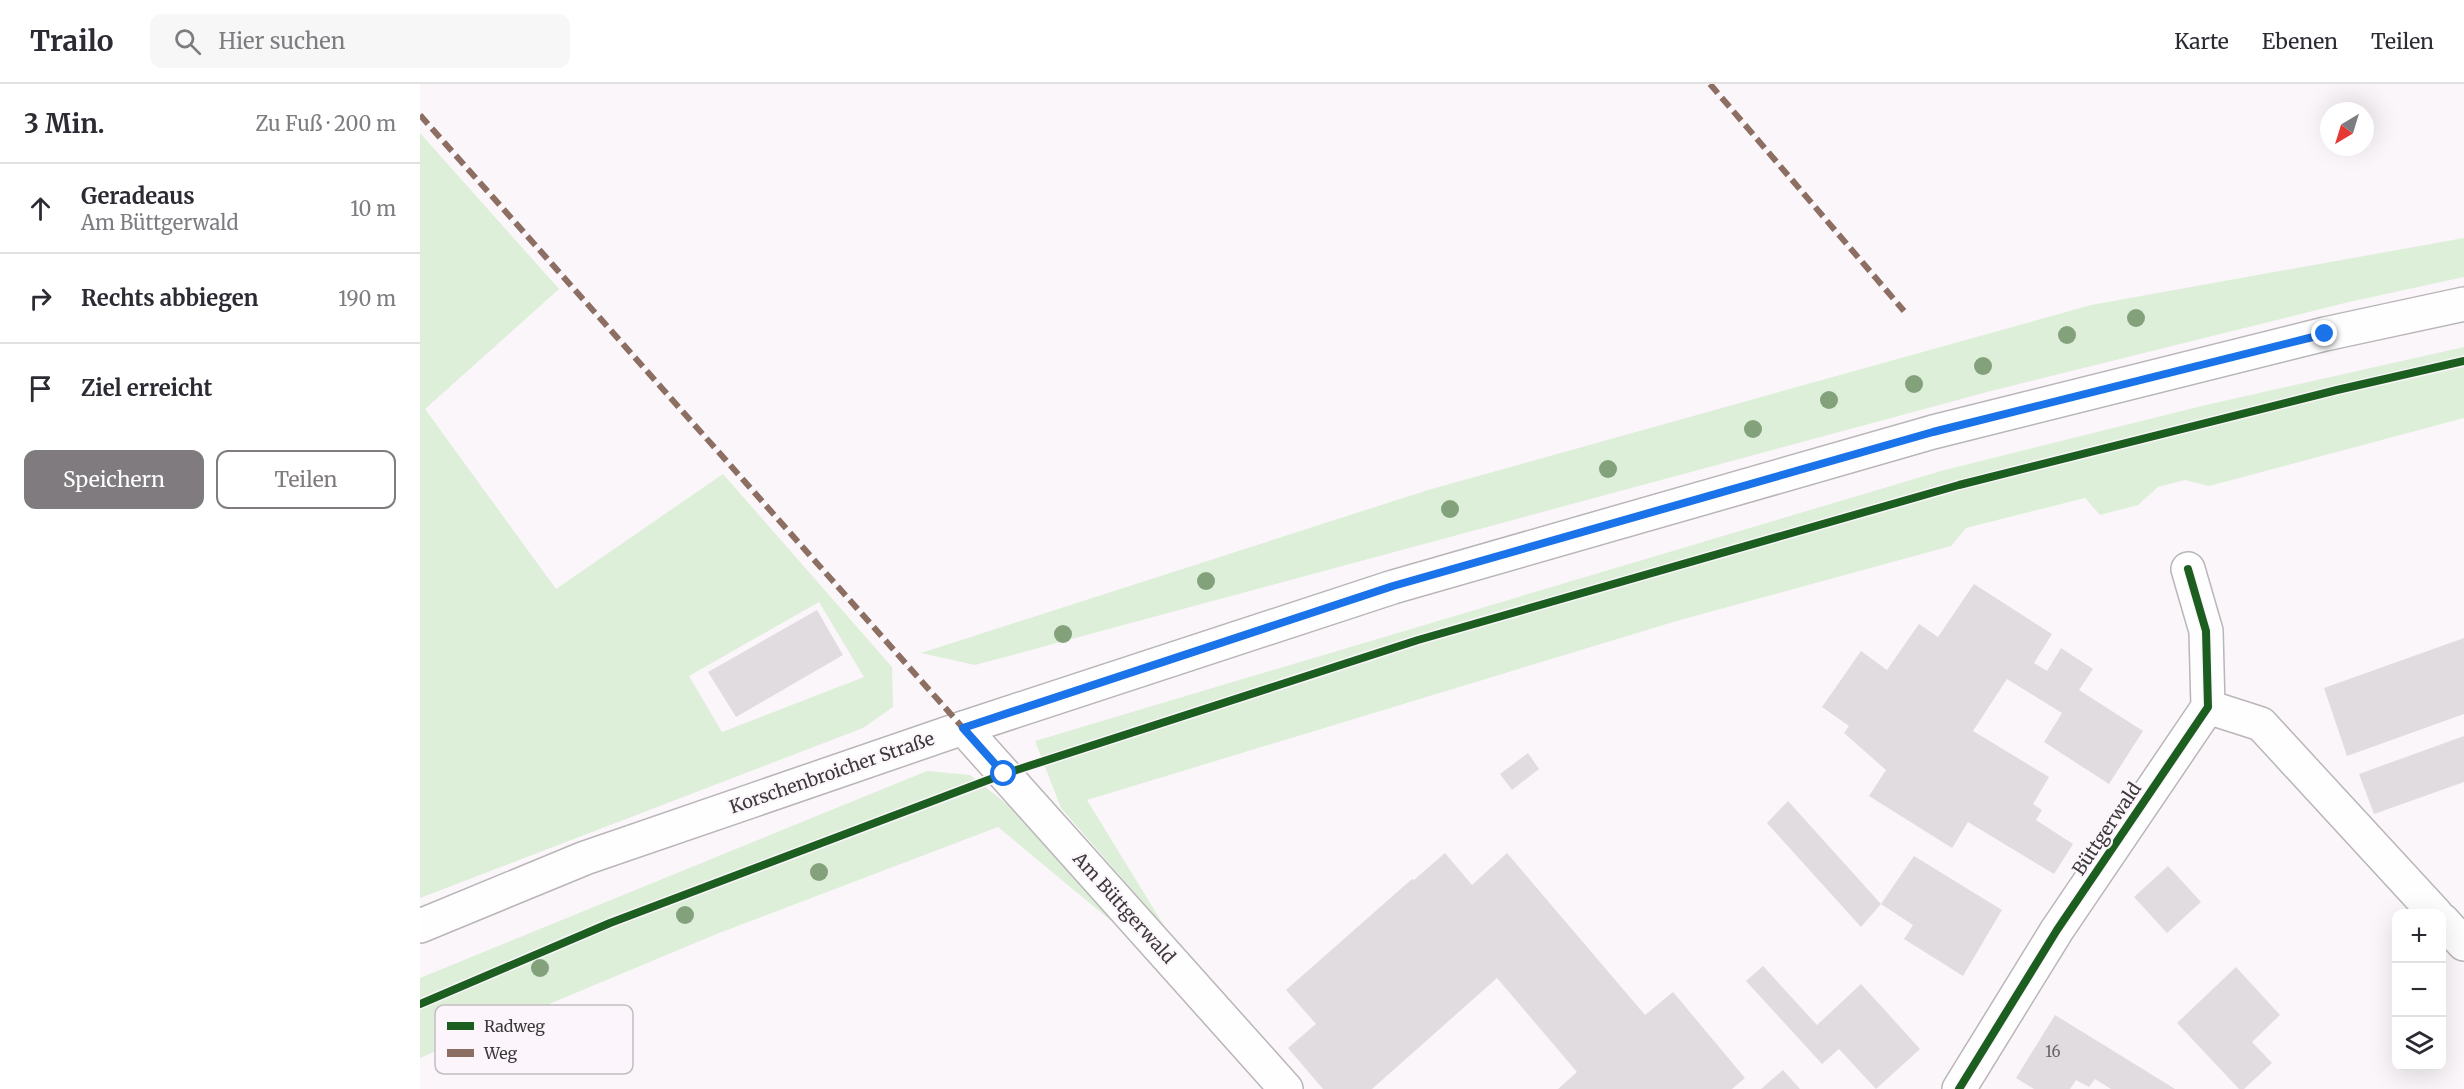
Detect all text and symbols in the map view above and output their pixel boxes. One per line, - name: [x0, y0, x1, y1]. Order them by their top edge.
- search box: [150, 14, 570, 68]
- text: Trailo: [30, 23, 114, 59]
- icon: search: [171, 25, 204, 58]
- text: Hier suchen: [219, 27, 345, 55]
- text: Karte: [2174, 28, 2229, 55]
- text: Ebenen: [2262, 28, 2338, 55]
- text: Teilen: [2371, 28, 2434, 55]
- north arrow: [2320, 102, 2374, 156]
- text: 3 Min.: [24, 107, 105, 140]
- text: Zu Fuß · 200 m: [255, 111, 396, 136]
- text: Geradeaus: [81, 182, 195, 210]
- icon: ahead: [24, 192, 57, 225]
- text: 10 m: [350, 196, 396, 221]
- text: Am Büttgerwald: [81, 210, 239, 235]
- icon: right: [24, 282, 57, 315]
- text: Rechts abbiegen: [81, 284, 258, 312]
- text: 190 m: [338, 286, 396, 311]
- route end: [2311, 320, 2337, 346]
- icon: arrive: [24, 372, 57, 405]
- text: Ziel erreicht: [81, 374, 212, 402]
- button: Speichern: [24, 450, 204, 509]
- button: Teilen: [216, 450, 396, 509]
- street label: Korschenbroicher Straße: [726, 727, 937, 818]
- route start: [990, 760, 1016, 786]
- street label: Büttgerwald: [2067, 778, 2146, 879]
- street label: Am Büttgerwald: [1068, 847, 1180, 968]
- map controls: [2392, 909, 2446, 1071]
- button: +: [2392, 909, 2446, 963]
- button: −: [2392, 963, 2446, 1017]
- legend: [435, 1005, 633, 1074]
- text: Radweg: [484, 1016, 545, 1036]
- button: layers: [2392, 1017, 2446, 1071]
- house number: 16: [2045, 1042, 2061, 1061]
- text: Weg: [483, 1043, 518, 1063]

